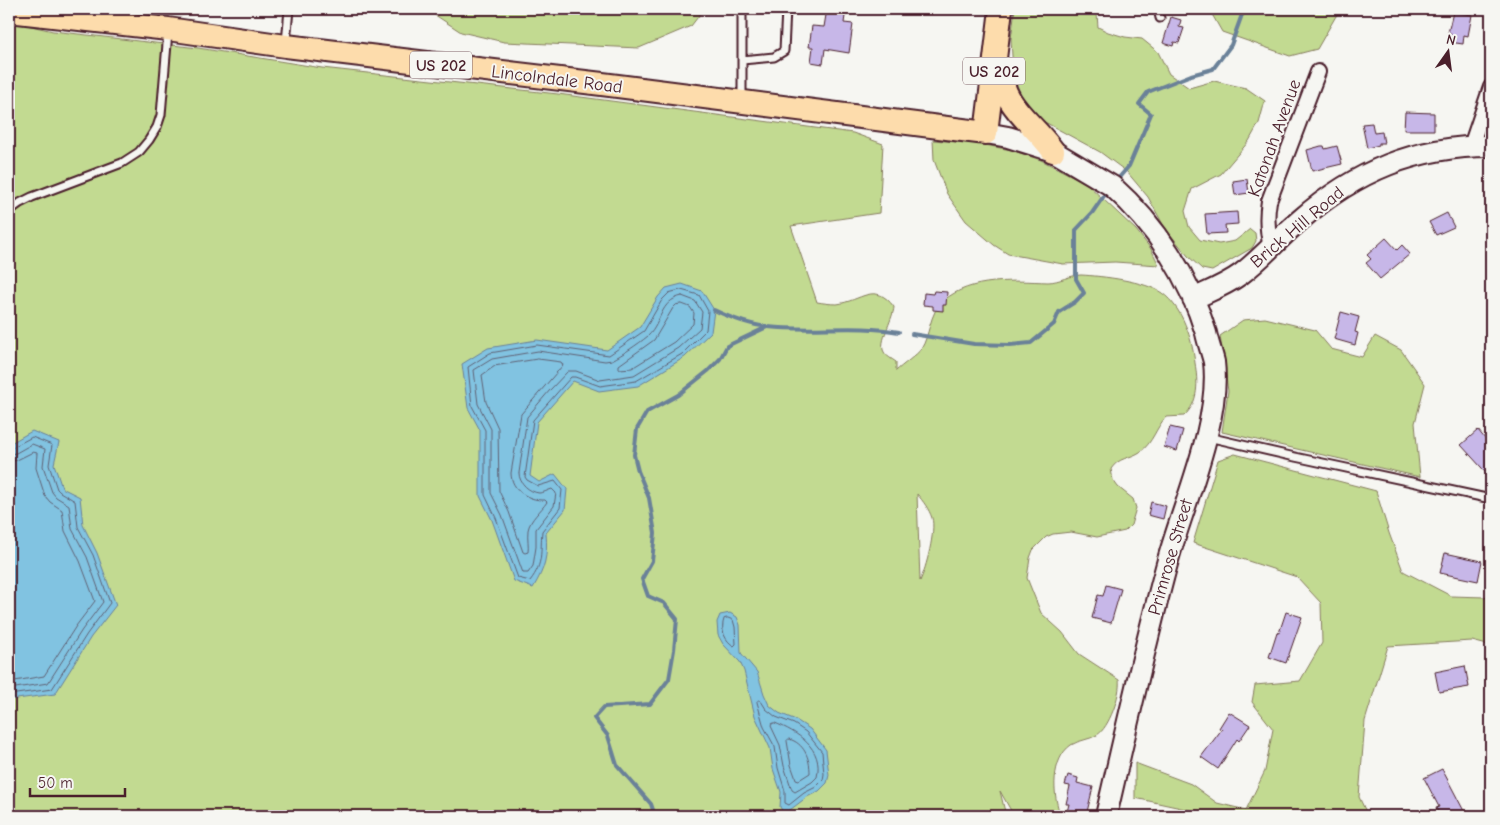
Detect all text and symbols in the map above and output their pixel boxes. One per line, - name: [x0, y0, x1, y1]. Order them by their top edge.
- north arrow: [1422, 28, 1472, 78]
- text: N: [1445, 31, 1458, 49]
- road number: US 202: [410, 52, 472, 78]
- road number: US 202: [963, 58, 1025, 84]
- street label: Lincolndale Road: [490, 61, 624, 98]
- street label: Katonah Avenue: [1244, 77, 1305, 200]
- street label: Brick Hill Road: [1246, 182, 1348, 273]
- street label: Primrose Street: [1144, 496, 1197, 618]
- scale bar: [30, 765, 125, 797]
- text: 50 m: [38, 774, 73, 792]

